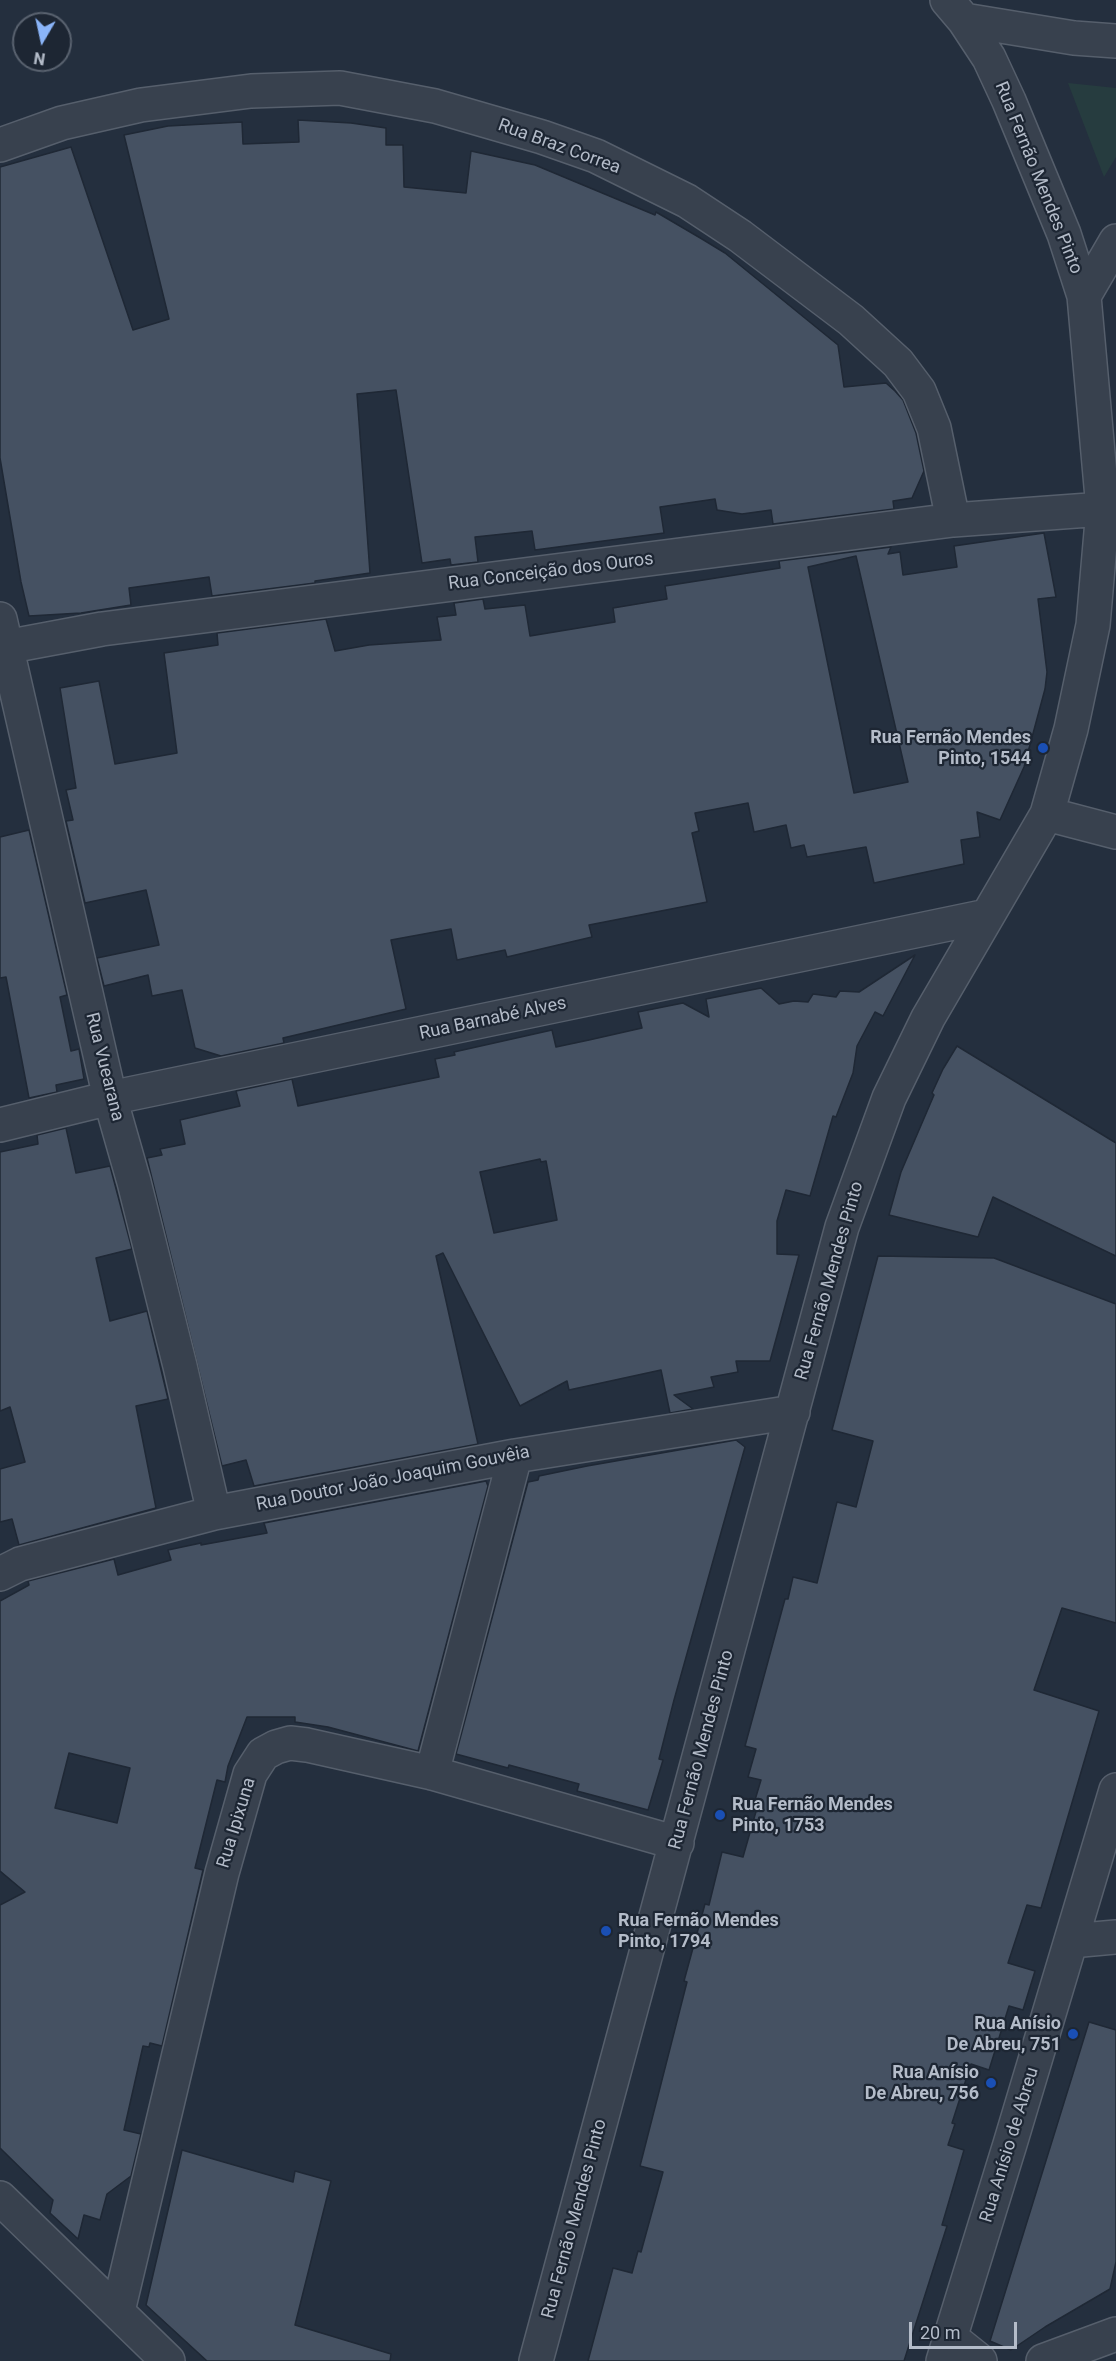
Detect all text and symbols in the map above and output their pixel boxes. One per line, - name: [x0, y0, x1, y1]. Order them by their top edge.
- north arrow: [12, 12, 72, 72]
- text: N: [32, 48, 46, 69]
- street label: Rua Fernão Mendes Pinto: [990, 79, 1086, 277]
- street label: Rua Braz Correa: [495, 115, 623, 179]
- street label: Rua Conceição dos Ouros: [447, 549, 655, 595]
- place label: Rua Fernão Mendes Pinto, 1544: [870, 727, 1031, 770]
- marker: Rua Fernão Mendes Pinto, 1544: [1036, 741, 1050, 755]
- street label: Rua Barnabé Alves: [417, 993, 569, 1045]
- street label: Rua Vuearana: [80, 1011, 128, 1123]
- street label: Rua Fernão Mendes Pinto: [791, 1179, 869, 1383]
- street label: Rua Doutor João Joaquim Gouvêia: [254, 1442, 532, 1516]
- street label: Rua Fernão Mendes Pinto: [665, 1648, 739, 1852]
- street label: Rua Ipixuna: [213, 1775, 261, 1871]
- place label: Rua Fernão Mendes Pinto, 1753: [732, 1794, 893, 1836]
- marker: Rua Fernão Mendes Pinto, 1753: [713, 1808, 727, 1822]
- place label: Rua Fernão Mendes Pinto, 1794: [618, 1910, 779, 1952]
- marker: Rua Fernão Mendes Pinto, 1794: [599, 1924, 613, 1938]
- place label: Rua Anísio De Abreu, 751: [947, 2013, 1061, 2056]
- marker: Rua Anísio De Abreu, 751: [1066, 2027, 1080, 2041]
- place label: Rua Anísio De Abreu, 756: [865, 2062, 979, 2104]
- street label: Rua Anísio de Abreu: [976, 2065, 1044, 2225]
- marker: Rua Anísio De Abreu, 756: [984, 2076, 998, 2090]
- street label: Rua Fernão Mendes Pinto: [538, 2117, 612, 2321]
- scale bar: [912, 2310, 1020, 2348]
- text: 20 m: [920, 2322, 960, 2343]

